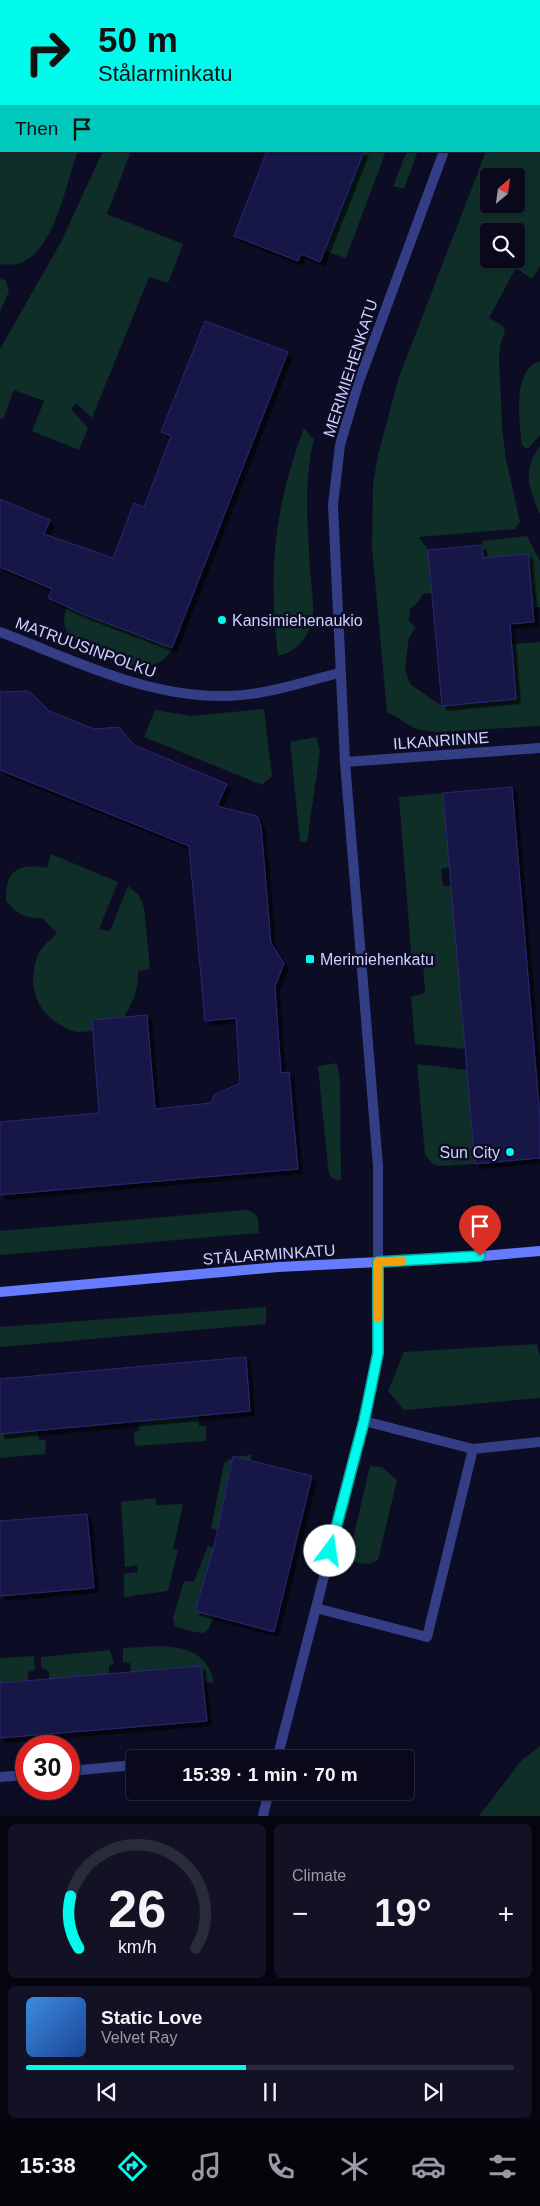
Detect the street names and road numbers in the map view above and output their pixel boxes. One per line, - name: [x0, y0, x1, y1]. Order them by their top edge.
- street label: MERIMIEHENKATU: [320, 297, 381, 439]
- street label: MATRUUSINPOLKU: [13, 614, 158, 681]
- street label: ILKANRINNE: [393, 729, 490, 752]
- street label: STÅLARMINKATU: [202, 1240, 336, 1268]

